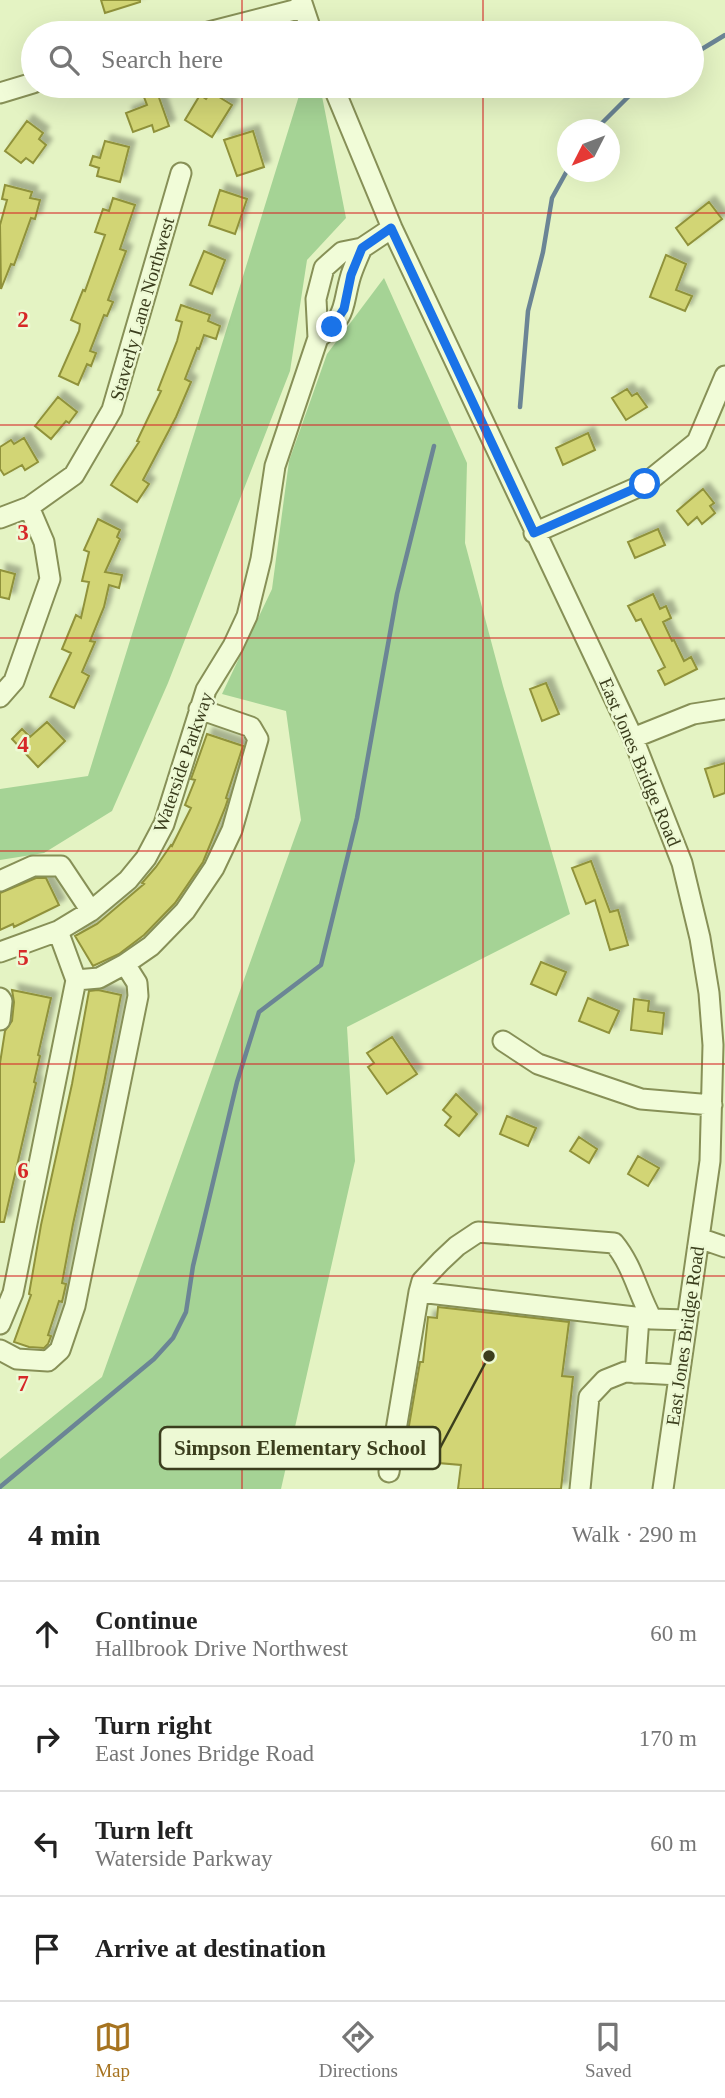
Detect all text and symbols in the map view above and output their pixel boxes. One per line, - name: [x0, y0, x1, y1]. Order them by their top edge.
- search box: [21, 21, 704, 98]
- icon: search: [45, 41, 83, 79]
- text: Search here: [101, 45, 223, 74]
- north arrow: [557, 119, 620, 182]
- street label: Staverly Lane Northwest: [106, 214, 178, 403]
- text: 2: [17, 307, 29, 332]
- route end: [316, 311, 347, 342]
- route start: [629, 468, 660, 499]
- text: 3: [17, 520, 29, 545]
- street label: East Jones Bridge Road: [595, 675, 685, 850]
- street label: Waterside Parkway: [149, 689, 217, 835]
- text: 4: [17, 732, 29, 757]
- text: 5: [17, 945, 29, 970]
- text: 6: [17, 1158, 29, 1183]
- street label: East Jones Bridge Road: [662, 1244, 708, 1427]
- text: 7: [17, 1371, 29, 1396]
- callout: Simpson Elementary School: [160, 1427, 440, 1469]
- text: Simpson Elementary School: [174, 1436, 426, 1460]
- text: 4 min: [28, 1518, 101, 1551]
- text: Walk · 290 m: [572, 1522, 697, 1547]
- text: Continue: [95, 1606, 198, 1635]
- icon: ahead: [28, 1615, 66, 1653]
- text: 60 m: [650, 1621, 697, 1646]
- text: Hallbrook Drive Northwest: [95, 1636, 348, 1661]
- text: Turn right: [95, 1711, 212, 1740]
- icon: right: [28, 1720, 66, 1758]
- text: 170 m: [639, 1726, 697, 1751]
- text: East Jones Bridge Road: [95, 1741, 314, 1766]
- text: Turn left: [95, 1816, 193, 1845]
- icon: left: [28, 1825, 66, 1863]
- text: 60 m: [650, 1831, 697, 1856]
- text: Waterside Parkway: [95, 1846, 273, 1871]
- icon: arrive: [28, 1930, 66, 1968]
- text: Arrive at destination: [95, 1934, 326, 1963]
- tab: Map: [94, 2018, 132, 2082]
- tab: Directions: [319, 2018, 398, 2082]
- tab: Saved: [585, 2018, 631, 2082]

